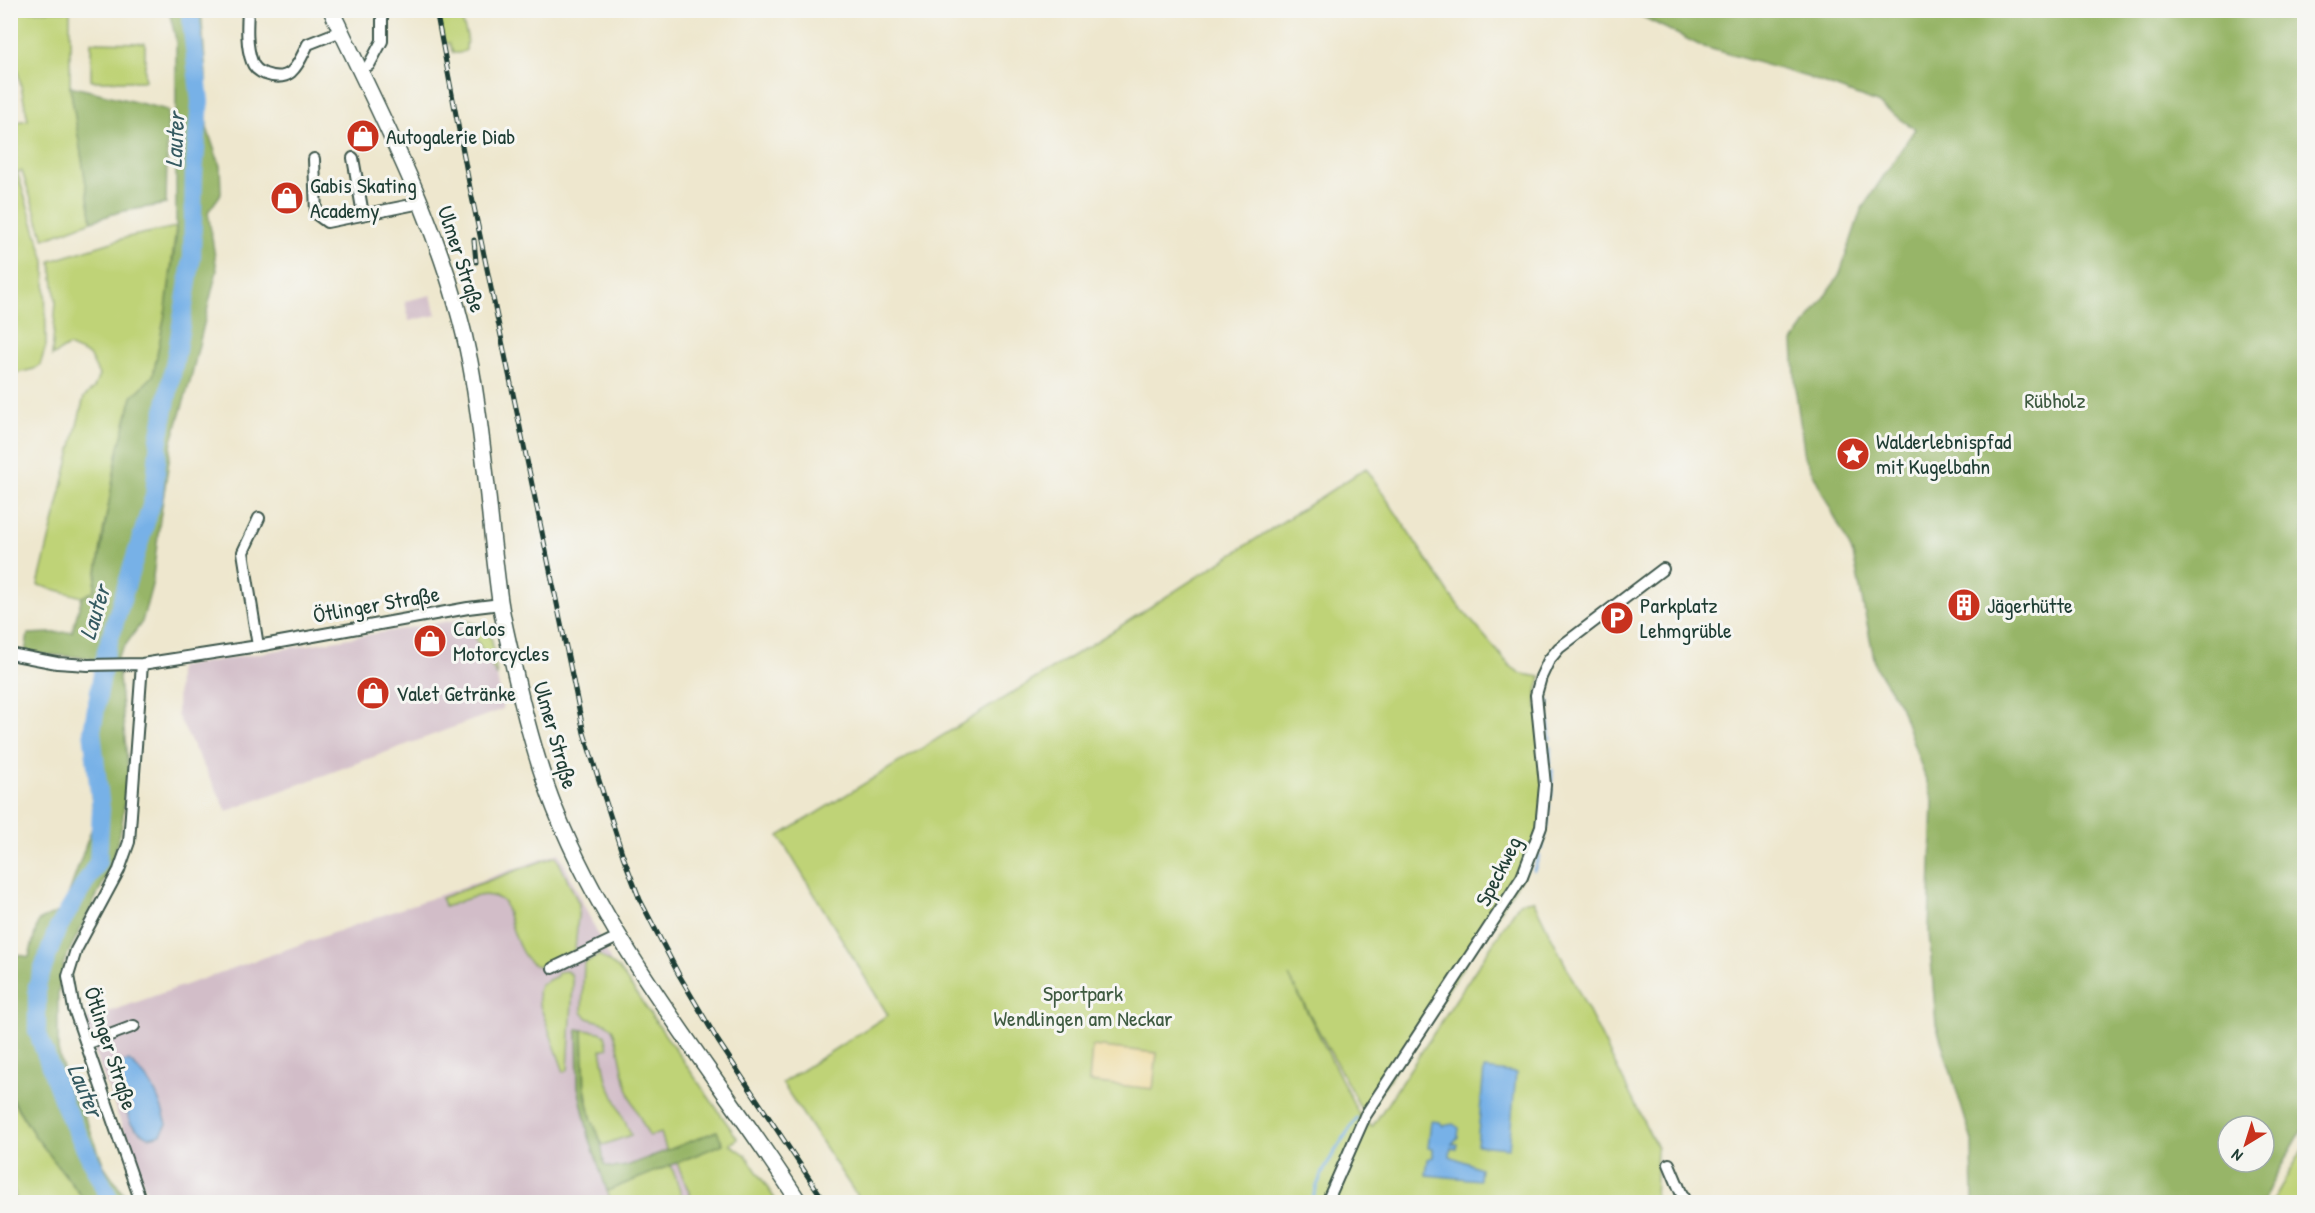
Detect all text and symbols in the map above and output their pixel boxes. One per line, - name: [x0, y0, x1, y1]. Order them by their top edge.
- water label: Lauter: [157, 109, 192, 168]
- shop icon: Autogalerie Diab: [345, 118, 381, 154]
- place label: Autogalerie Diab: [386, 121, 515, 151]
- place label: Gabis Skating Academy: [310, 170, 417, 225]
- shop icon: Gabis Skating Academy: [269, 180, 305, 216]
- street label: Ulmer Straße: [431, 202, 493, 316]
- park label: Rübholz: [2024, 385, 2086, 415]
- place label: Walderlebnispfad mit Kugelbahn: [1876, 426, 2012, 481]
- place icon: Walderlebnispfad mit Kugelbahn: [1835, 436, 1871, 472]
- water label: Lauter: [71, 578, 118, 643]
- street label: Ötlinger Straße: [310, 578, 442, 630]
- building icon: Jägerhütte: [1946, 587, 1982, 623]
- place label: Parkplatz Lehmgrüble: [1640, 590, 1732, 645]
- place label: Jägerhütte: [1987, 590, 2073, 620]
- parking icon: Parkplatz Lehmgrüble: [1599, 600, 1635, 636]
- place label: Carlos Motorcycles: [453, 613, 549, 668]
- shop icon: Carlos Motorcycles: [412, 623, 448, 659]
- shop icon: Valet Getränke: [355, 675, 391, 711]
- place label: Valet Getränke: [396, 678, 516, 708]
- street label: Ulmer Straße: [526, 678, 586, 792]
- street label: Speckweg: [1468, 831, 1528, 911]
- park label: Sportpark Wendlingen am Neckar: [994, 978, 1173, 1033]
- street label: Ötlinger Straße: [77, 983, 145, 1114]
- water label: Lauter: [61, 1058, 113, 1124]
- north arrow: [2216, 1114, 2276, 1174]
- text: N: [2226, 1144, 2247, 1167]

